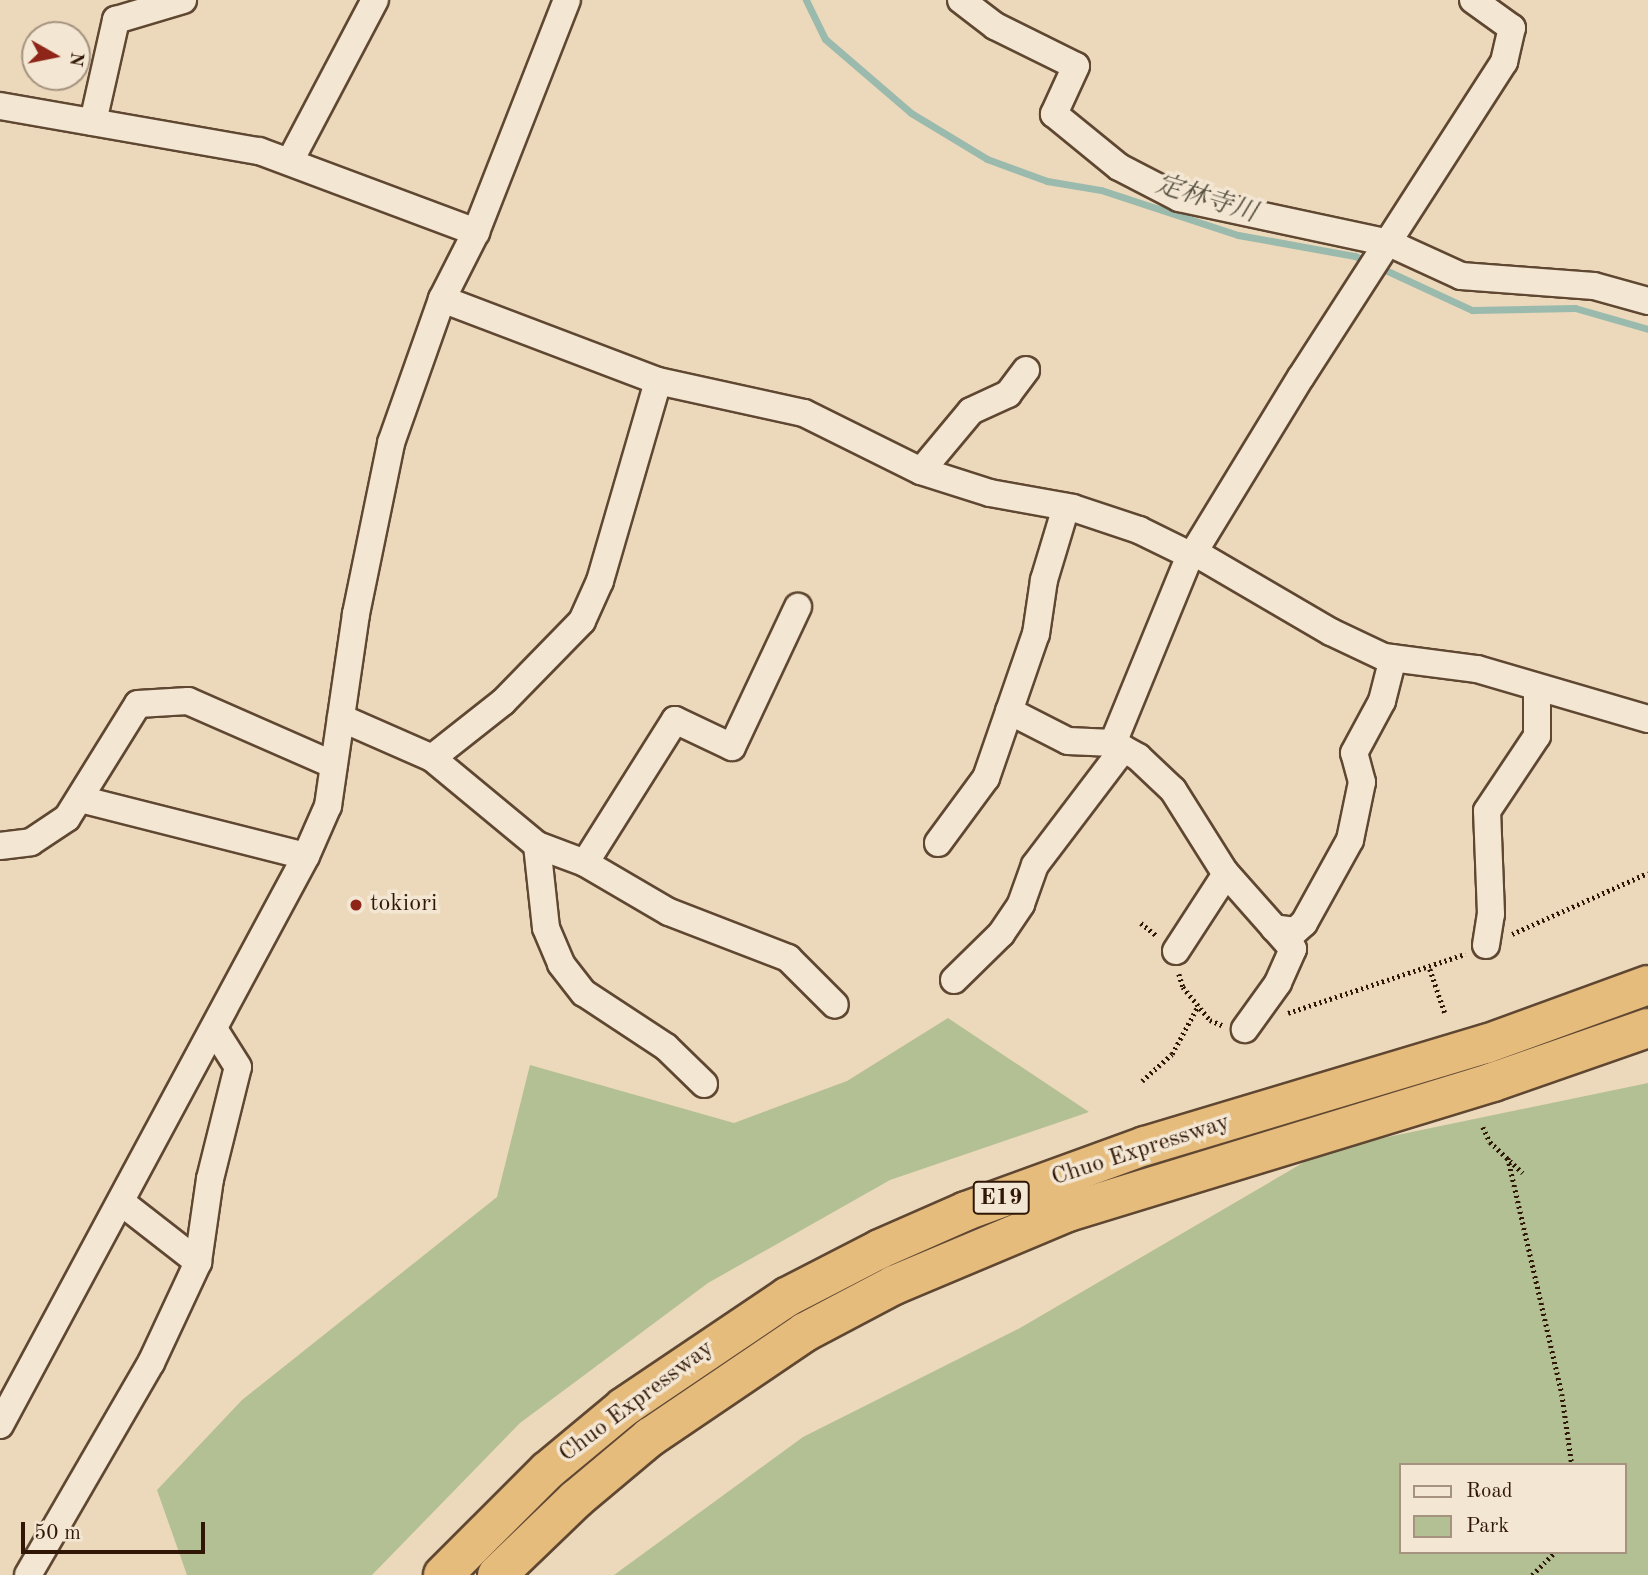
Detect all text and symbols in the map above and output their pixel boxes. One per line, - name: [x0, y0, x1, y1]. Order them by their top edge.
- north arrow: [21, 21, 91, 91]
- text: N: [65, 50, 86, 68]
- water label: 定林寺川: [1152, 170, 1260, 230]
- place label: tokiori: [370, 891, 437, 919]
- marker: tokiori: [348, 897, 364, 913]
- street label: Chuo Expressway: [1048, 1109, 1234, 1193]
- road number: E19: [971, 1178, 1031, 1218]
- street label: Chuo Expressway: [554, 1335, 720, 1469]
- legend: [1400, 1463, 1627, 1554]
- text: Road: [1466, 1481, 1513, 1502]
- scale bar: [24, 1508, 208, 1552]
- text: Park: [1466, 1516, 1509, 1537]
- text: 50 m: [34, 1523, 81, 1544]

